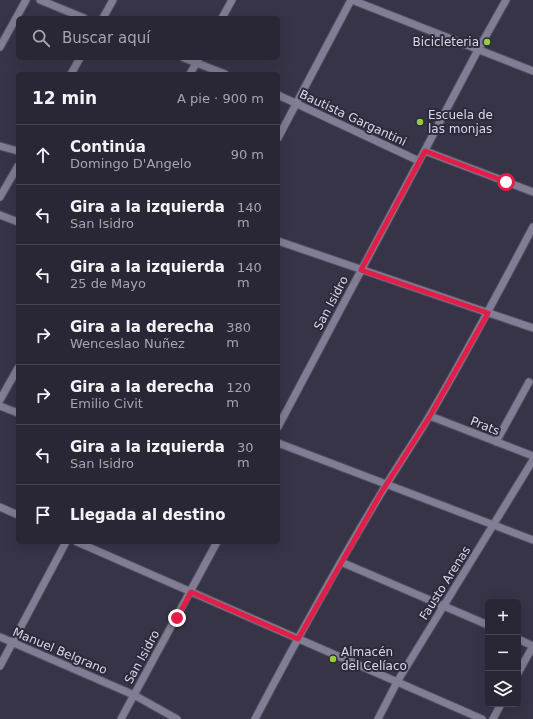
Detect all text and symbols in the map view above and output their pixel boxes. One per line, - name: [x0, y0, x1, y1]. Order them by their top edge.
- search box: [16, 16, 280, 60]
- icon: search: [30, 27, 52, 49]
- text: Buscar aquí: [62, 29, 150, 47]
- place label: Bicicleteria: [412, 35, 479, 49]
- marker: Bicicleteria: [482, 37, 492, 47]
- street label: Bautista Gargantini: [297, 87, 409, 149]
- text: 12 min: [32, 88, 97, 108]
- text: A pie · 900 m: [177, 91, 264, 106]
- place label: Escuela de las monjas: [428, 108, 493, 136]
- marker: Escuela de las monjas: [415, 117, 425, 127]
- text: Continúa: [70, 138, 146, 156]
- icon: ahead: [32, 144, 54, 166]
- text: 90 m: [231, 147, 264, 162]
- text: Domingo D'Angelo: [70, 156, 191, 171]
- route start: [497, 173, 515, 191]
- text: Gira a la izquierda: [70, 198, 225, 216]
- text: 140 m: [237, 200, 262, 230]
- icon: left: [32, 204, 54, 226]
- text: San Isidro: [70, 216, 134, 231]
- text: Gira a la izquierda: [70, 258, 225, 276]
- text: 140 m: [237, 260, 262, 290]
- icon: left: [32, 264, 54, 286]
- street label: San Isidro: [311, 274, 351, 332]
- text: 25 de Mayo: [70, 276, 146, 291]
- text: Gira a la derecha: [70, 318, 214, 336]
- text: 380 m: [226, 320, 251, 350]
- icon: right: [32, 324, 54, 346]
- text: Wenceslao Nuñez: [70, 336, 185, 351]
- text: Gira a la derecha: [70, 378, 214, 396]
- text: 120 m: [226, 380, 251, 410]
- icon: right: [32, 384, 54, 406]
- text: Emilio Civit: [70, 396, 143, 411]
- street label: Prats: [468, 414, 502, 438]
- text: Gira a la izquierda: [70, 438, 225, 456]
- text: 30 m: [237, 440, 253, 470]
- icon: left: [32, 444, 54, 466]
- text: San Isidro: [70, 456, 134, 471]
- icon: arrive: [32, 504, 54, 526]
- text: Llegada al destino: [70, 506, 225, 524]
- street label: Fausto Arenas: [417, 544, 473, 622]
- map controls: [485, 599, 521, 707]
- button: +: [485, 599, 521, 635]
- route end: [168, 609, 186, 627]
- street label: Manuel Belgrano: [11, 625, 109, 677]
- street label: San Isidro: [122, 628, 162, 686]
- button: −: [485, 635, 521, 671]
- place label: Almacén del Celíaco: [341, 645, 407, 673]
- marker: Almacén del Celíaco: [328, 654, 338, 664]
- button: layers: [485, 671, 521, 707]

